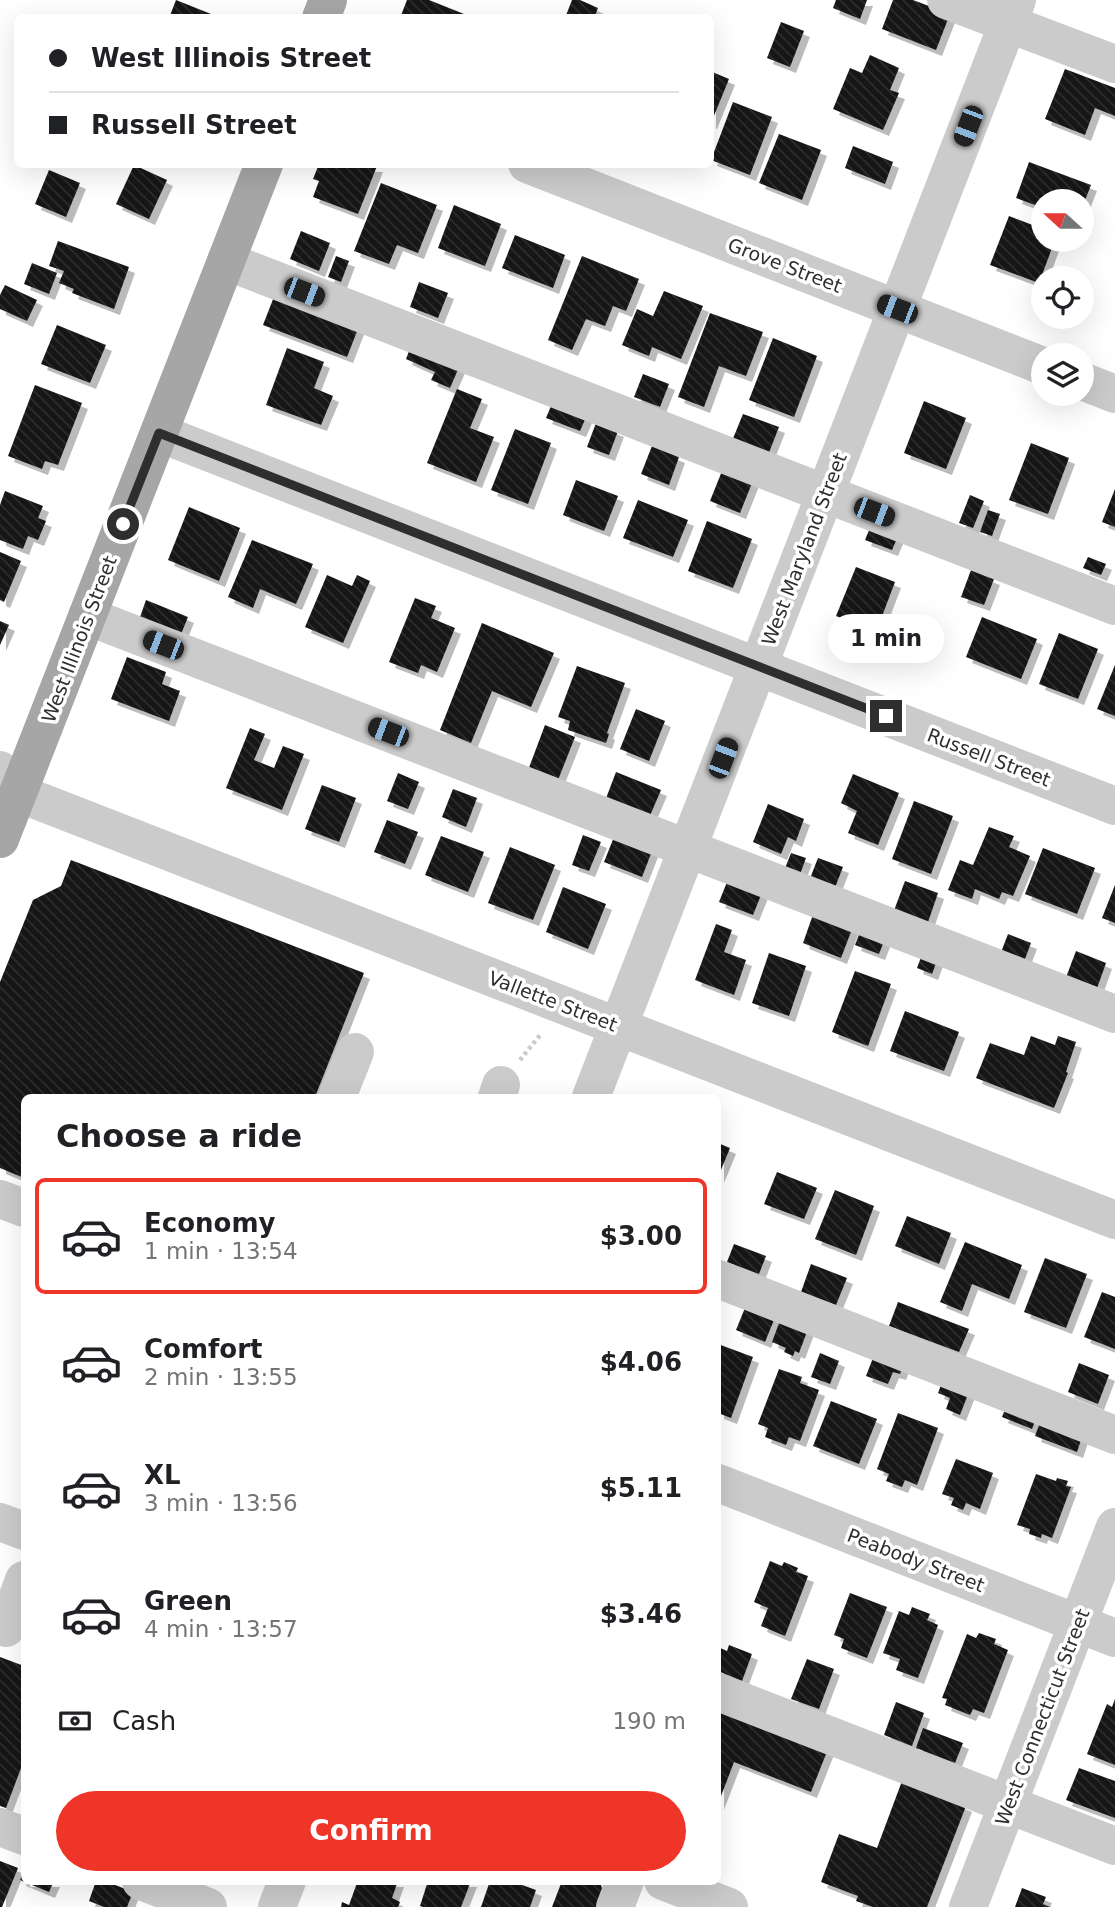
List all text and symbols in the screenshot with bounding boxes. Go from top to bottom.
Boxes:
text: West Illinois Street [91,43,371,73]
car [951,103,986,149]
text: Russell Street [91,110,297,140]
north arrow [1031,189,1094,252]
map controls [1031,189,1094,406]
street label: Grove Street [725,233,845,297]
button: locate [1031,266,1094,329]
car [281,275,328,309]
car [874,292,921,326]
button: layers [1031,343,1094,406]
street label: West Maryland Street [757,450,851,648]
car [851,495,898,529]
route start [107,508,139,540]
street label: West Illinois Street [37,553,121,725]
callout: 1 min [828,614,944,664]
text: 1 min [850,625,922,651]
car [140,628,187,662]
route end [870,700,902,732]
car [365,715,412,749]
street label: Russell Street [924,723,1054,791]
car [706,735,741,781]
street label: Vallette Street [486,966,620,1036]
text: Choose a ride [56,1117,302,1155]
icon: car [60,1205,123,1268]
text: Economy [144,1208,275,1238]
text: $3.00 [600,1221,682,1251]
text: 1 min · 13:54 [144,1238,298,1264]
icon: car [60,1331,123,1394]
text: Comfort [144,1334,262,1364]
text: $4.06 [600,1347,682,1377]
text: 2 min · 13:55 [144,1364,298,1390]
icon: car [60,1457,123,1520]
text: XL [144,1460,181,1490]
text: $5.11 [600,1473,682,1503]
text: 3 min · 13:56 [144,1490,298,1516]
street label: Peabody Street [844,1524,988,1596]
icon: car [60,1583,123,1646]
text: Green [144,1586,232,1616]
text: $3.46 [600,1599,682,1629]
street label: West Connecticut Street [990,1606,1094,1828]
text: 4 min · 13:57 [144,1616,298,1642]
icon: cash [56,1702,94,1740]
text: Cash [112,1706,176,1736]
text: 190 m [612,1708,686,1734]
button: Confirm [56,1791,686,1871]

